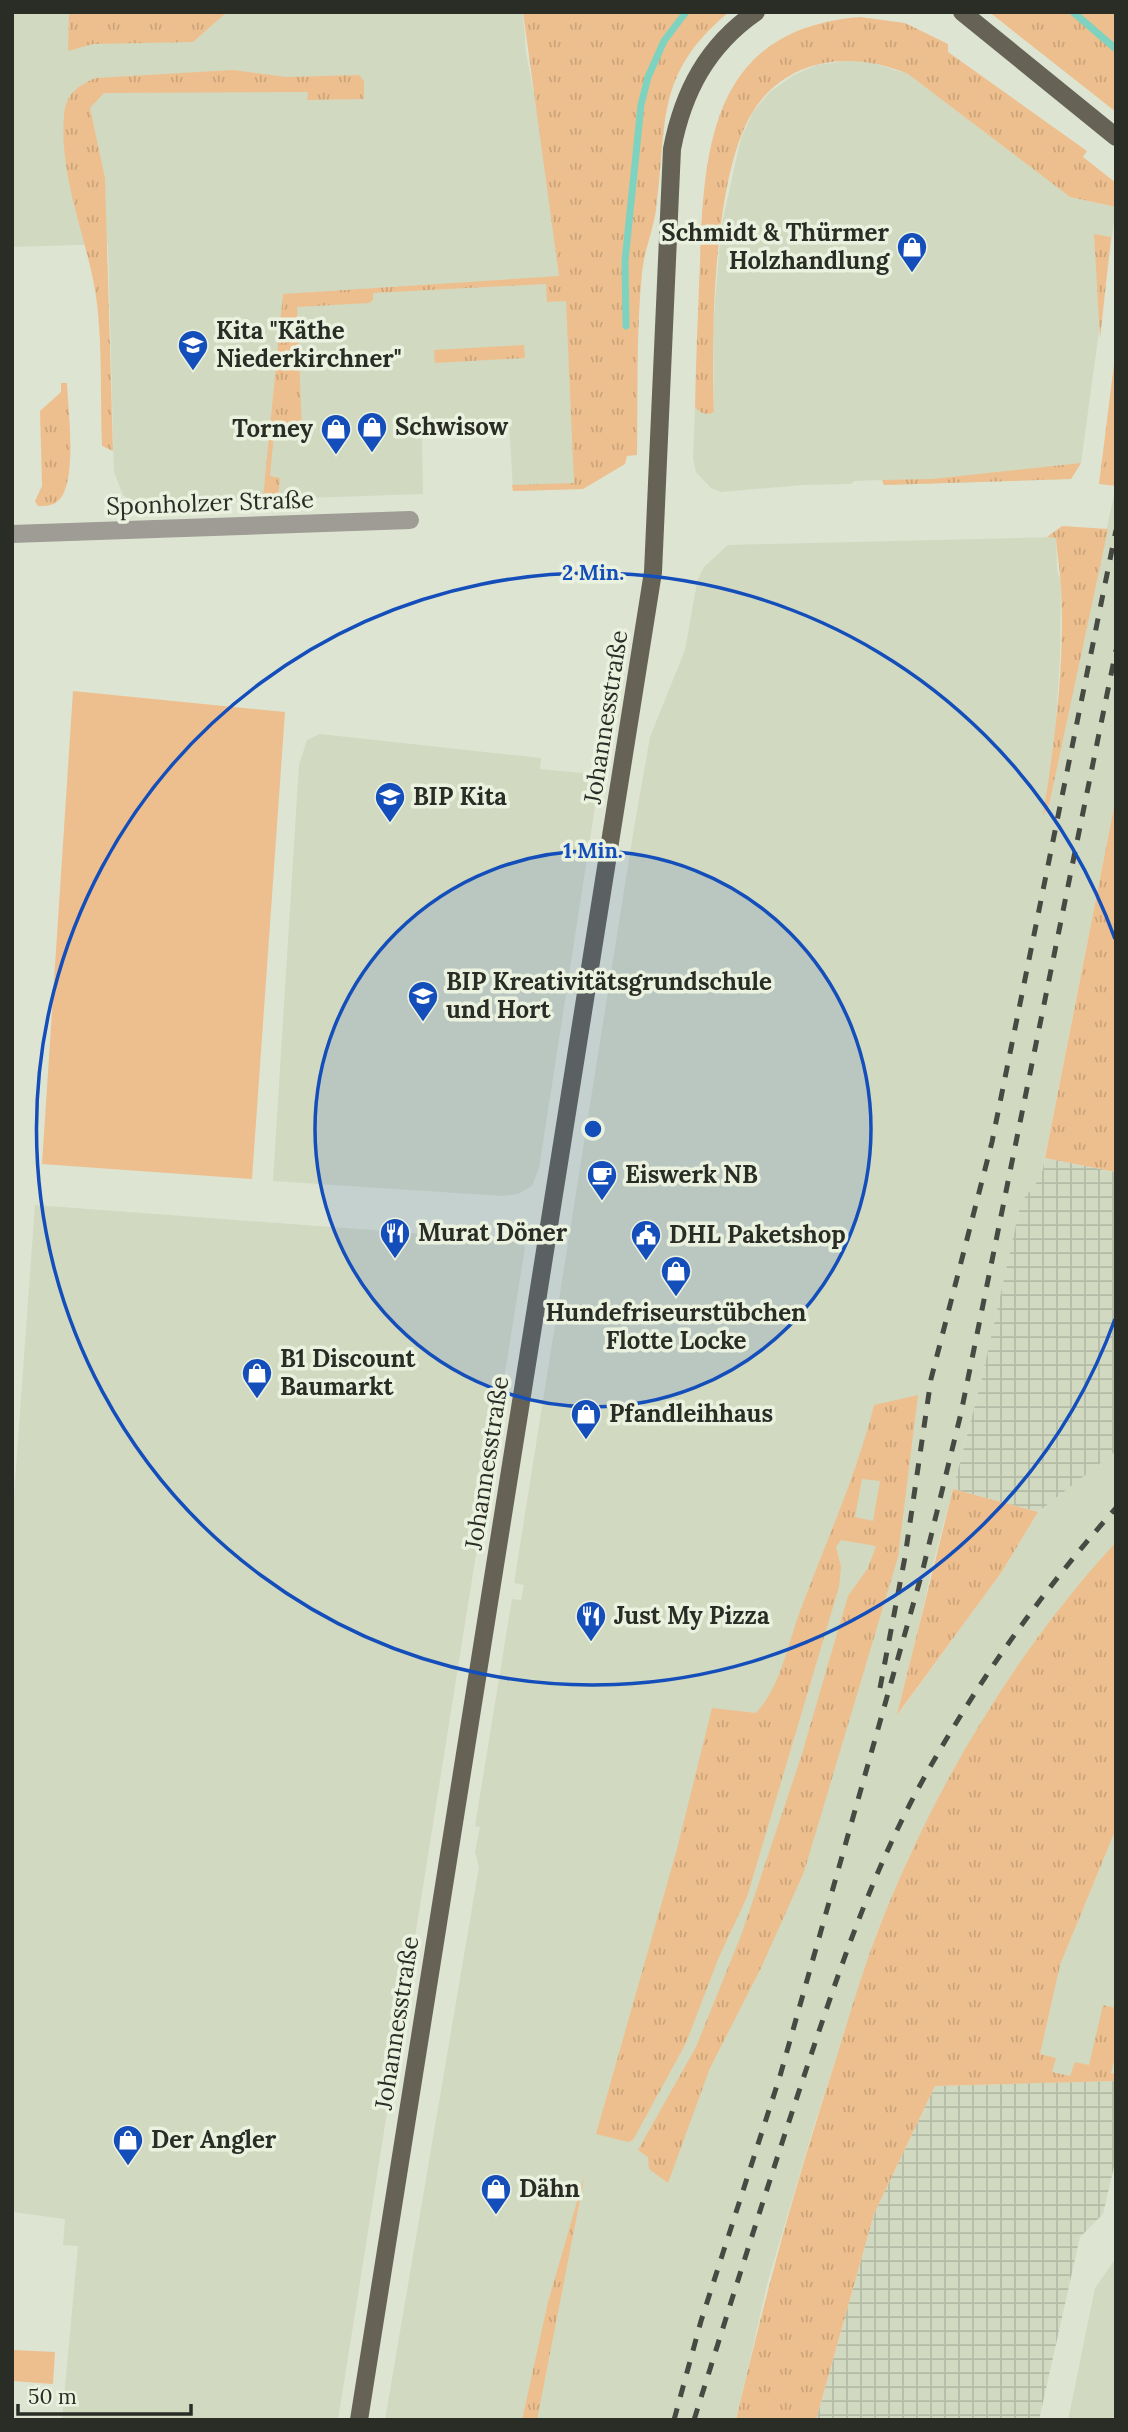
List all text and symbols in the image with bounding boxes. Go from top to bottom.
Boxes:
place label: Schmidt & Thürmer Holzhandlung [661,217,891,276]
shop icon: Schmidt & Thürmer Holzhandlung [895,230,929,274]
place label: Kita "Käthe Niederkirchner" [216,315,402,374]
school or university icon: Kita "Käthe Niederkirchner" [176,328,210,372]
shop icon: Schwisow [355,410,389,454]
place label: Schwisow [395,411,509,442]
shop icon: Torney [319,412,353,456]
place label: Torney [232,413,314,444]
street label: Sponholzer Straße [106,483,314,522]
text: 2 Min. [562,559,624,586]
street label: Johannesstraße [576,628,635,807]
school or university icon: BIP Kita [373,780,407,824]
place label: BIP Kita [413,781,507,812]
text: 1 Min. [563,837,623,864]
place label: BIP Kreativitätsgrundschule und Hort [446,966,772,1025]
school or university icon: BIP Kreativitätsgrundschule und Hort [406,979,440,1023]
centre of rings [581,1117,605,1141]
cafe icon: Eiswerk NB [585,1158,619,1202]
place label: Eiswerk NB [625,1159,758,1190]
restaurant icon: Murat Döner [378,1216,412,1260]
place label: Murat Döner [418,1217,568,1248]
public building icon: DHL Paketshop [629,1218,663,1262]
place label: DHL Paketshop [669,1219,846,1250]
shop icon: Hundefriseurstübchen Flotte Locke [659,1254,693,1298]
place label: Hundefriseurstübchen Flotte Locke [546,1297,806,1356]
place label: B1 Discount Baumarkt [280,1343,417,1402]
shop icon: B1 Discount Baumarkt [240,1356,274,1400]
street label: Johannesstraße [457,1374,516,1553]
shop icon: Pfandleihhaus [569,1397,603,1441]
place label: Pfandleihhaus [609,1398,773,1429]
restaurant icon: Just My Pizza [574,1599,608,1643]
place label: Just My Pizza [614,1600,770,1631]
street label: Johannesstraße [367,1934,426,2113]
shop icon: Der Angler [111,2123,145,2167]
place label: Der Angler [151,2124,277,2155]
shop icon: Dähn [479,2172,513,2216]
place label: Dähn [519,2173,580,2204]
scale bar [18,2372,191,2416]
text: 50 m [28,2383,77,2410]

